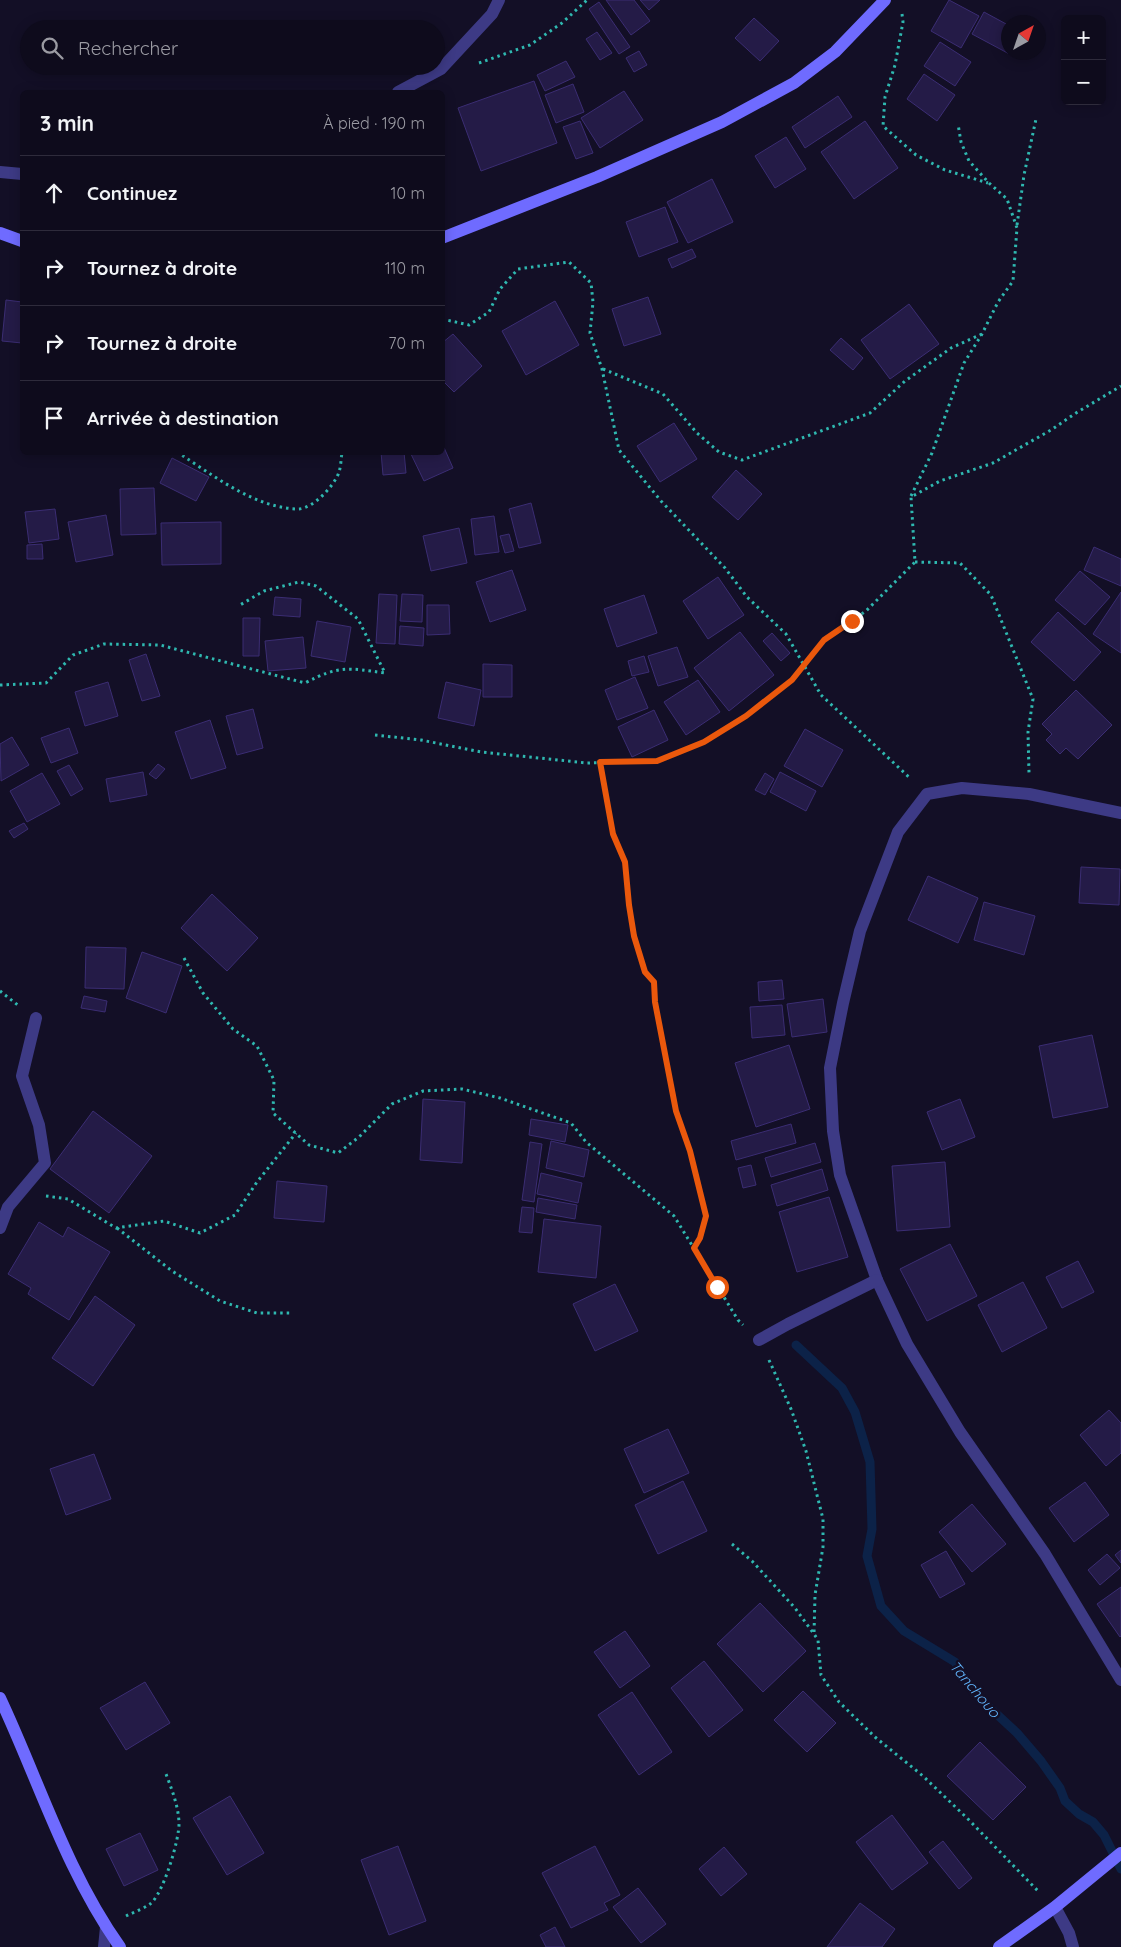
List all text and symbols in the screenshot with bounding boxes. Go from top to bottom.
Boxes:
north arrow [1001,15,1046,60]
map controls [1061,15,1106,105]
button: + [1061,15,1106,60]
search box [20,20,445,75]
icon: search [38,34,66,62]
text: Rechercher [78,36,178,60]
button: − [1061,60,1106,105]
text: 3 min [40,110,94,136]
text: À pied · 190 m [323,113,425,133]
icon: ahead [40,179,68,207]
text: Continuez [87,181,177,205]
text: 10 m [391,183,425,203]
icon: right [40,254,68,282]
text: Tournez à droite [87,256,237,280]
text: 110 m [385,258,425,278]
icon: right [40,329,68,357]
text: Tournez à droite [87,331,237,355]
text: 70 m [388,333,425,353]
icon: arrive [40,404,68,432]
text: Arrivée à destination [87,406,279,430]
route end [841,610,864,633]
route start [706,1276,729,1299]
water label: Tanchouo [946,1657,1005,1722]

